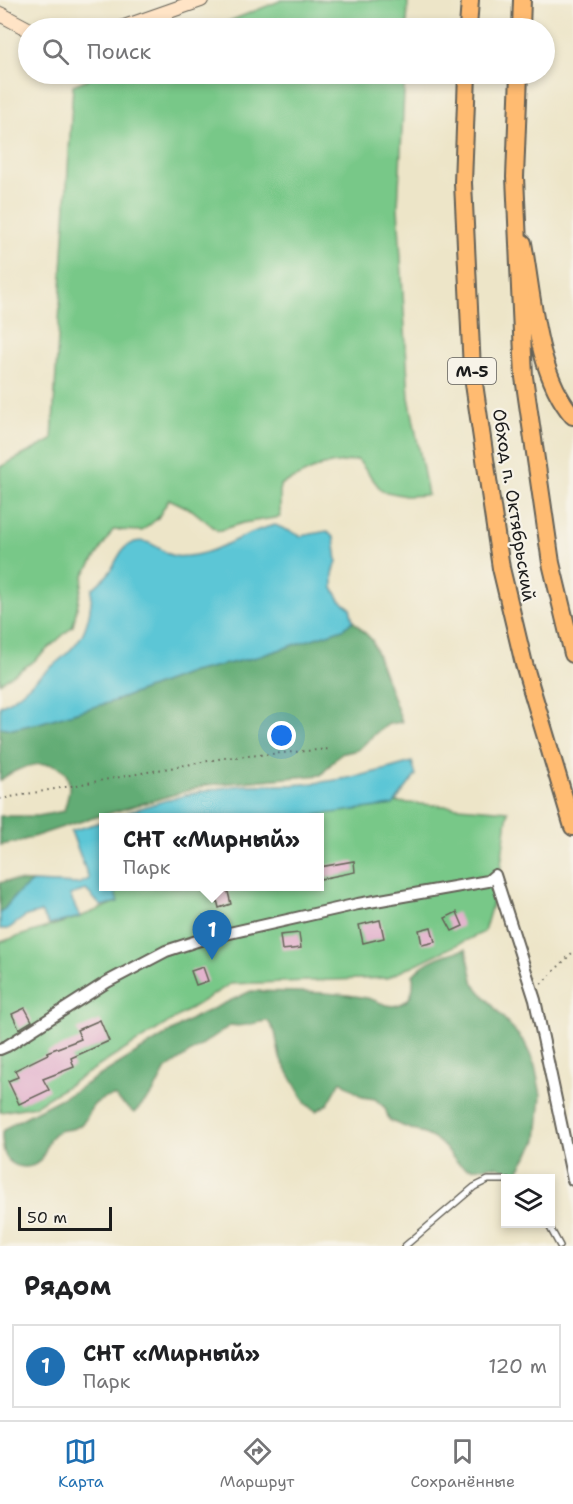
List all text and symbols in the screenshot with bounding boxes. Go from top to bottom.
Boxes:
search box [18,18,555,84]
icon: search [39,35,72,68]
text: Поиск [87,37,151,66]
road number: М-5 [448,358,496,384]
street label: Обход п. Октябрьский [487,407,541,603]
your location [267,721,296,750]
popup [99,813,324,891]
text: СНТ «Мирный» [123,825,300,854]
text: Парк [123,854,170,880]
pin: 1 [192,910,232,960]
map controls [501,1174,555,1228]
button: layers [501,1174,555,1228]
scale bar [18,1204,112,1232]
text: 50 m [27,1207,67,1228]
text: Рядом [24,1268,111,1303]
text: СНТ «Мирный» [83,1339,260,1368]
text: 1 [41,1353,50,1379]
text: 120 m [488,1353,547,1379]
text: Парк [83,1368,130,1394]
tab: Карта [58,1435,104,1492]
tab: Маршрут [220,1435,294,1492]
tab: Сохранённые [410,1435,515,1492]

